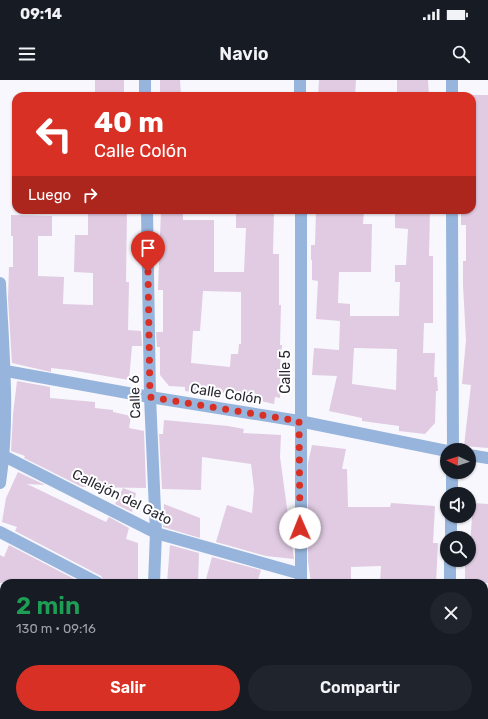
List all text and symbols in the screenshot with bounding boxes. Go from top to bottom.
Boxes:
text: 09:14 [20,5,62,23]
icon: menu [16,43,38,65]
text: Navio [219,43,269,65]
icon: search [450,43,472,65]
text: 40 m [94,106,164,139]
icon: left [28,108,80,160]
text: Calle Colón [94,140,187,162]
icon: right [79,184,101,206]
text: Luego [28,186,71,204]
pin [131,231,165,272]
icon: arrive [137,237,159,259]
street label: Calle 5 [277,350,294,394]
street label: Calle 6 [126,375,144,419]
street label: Calle Colón [189,380,263,408]
north arrow [440,443,476,479]
map controls [440,443,476,567]
street label: Callejón del Gato [69,465,175,529]
button: sound [440,487,476,523]
position arrow [279,507,321,549]
button: search [440,531,476,567]
text: 2 min [16,592,80,620]
button: close [430,592,472,634]
text: 130 m · 09:16 [16,621,96,636]
button: Salir [16,665,240,711]
button: Compartir [248,665,472,711]

